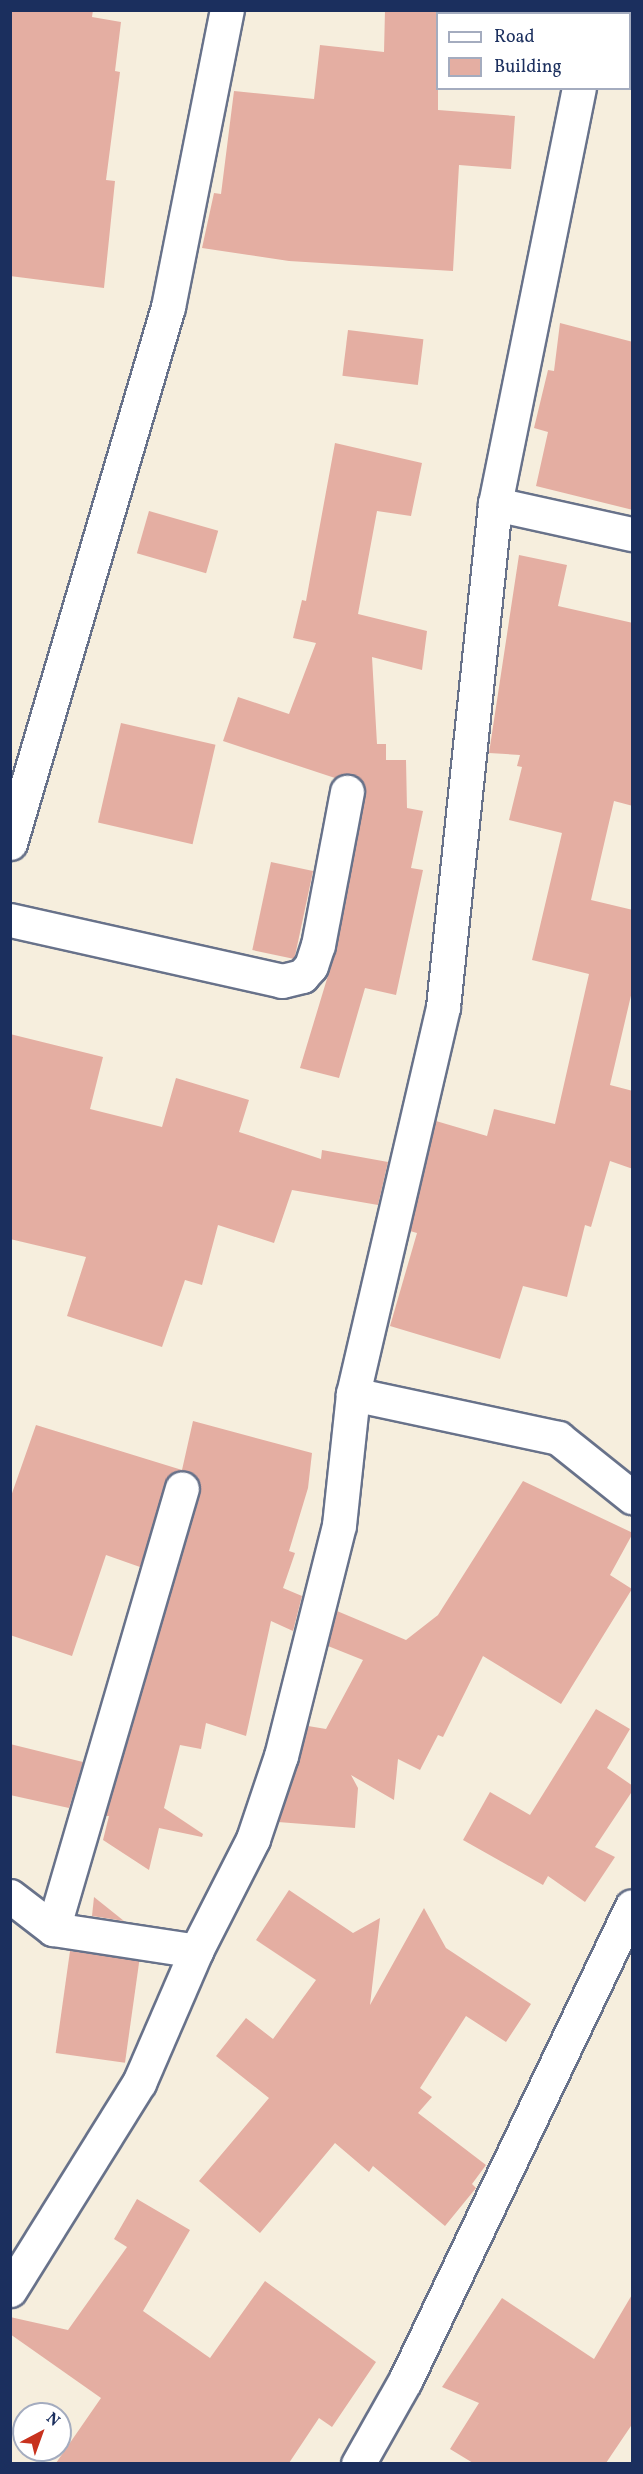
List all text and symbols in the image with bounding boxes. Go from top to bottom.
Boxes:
legend [436,12,631,90]
text: Road [494,25,535,50]
text: Building [494,55,562,80]
north arrow [12,2402,72,2462]
text: N [41,2408,64,2432]

